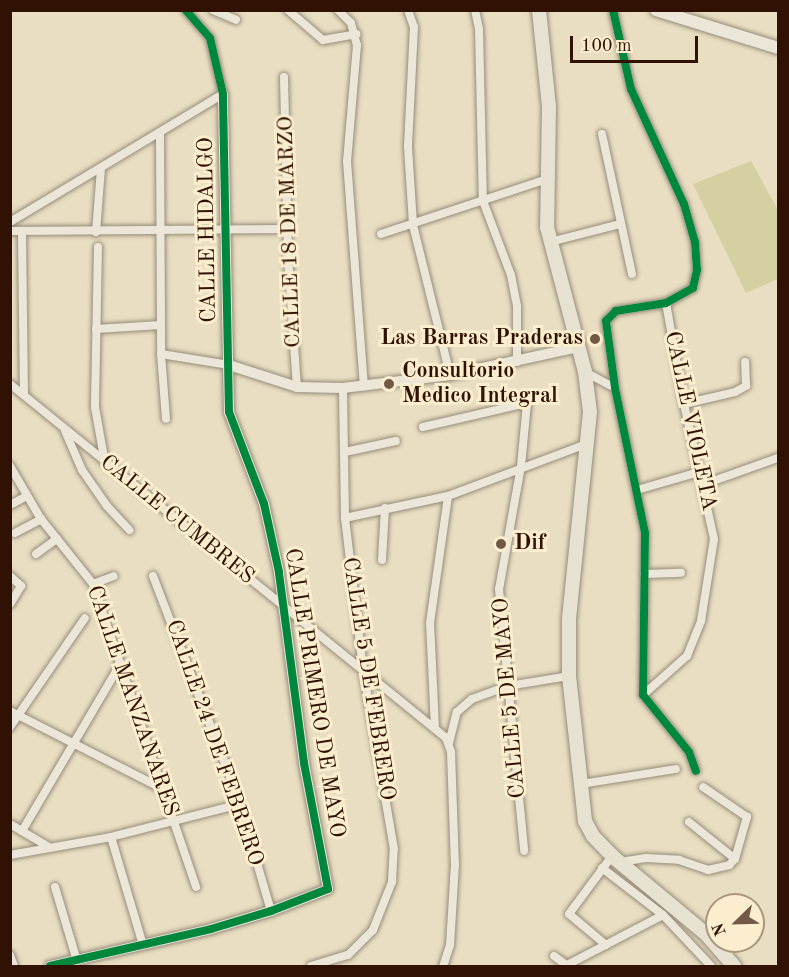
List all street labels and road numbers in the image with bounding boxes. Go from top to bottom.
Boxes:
street label: CALLE 18 DE MARZO [273,116,307,348]
street label: CALLE HIDALGO [193,137,223,323]
street label: CALLE VIOLETA [658,329,722,513]
street label: CALLE CUMBRES [94,450,260,590]
street label: CALLE PRIMERO DE MAYO [278,546,350,840]
street label: CALLE 5 DE FEBRERO [336,555,400,803]
street label: CALLE MANZANARES [80,582,184,820]
street label: CALLE 5 DE MAYO [488,596,532,800]
street label: CALLE 24 DE FEBRERO [159,616,269,870]

